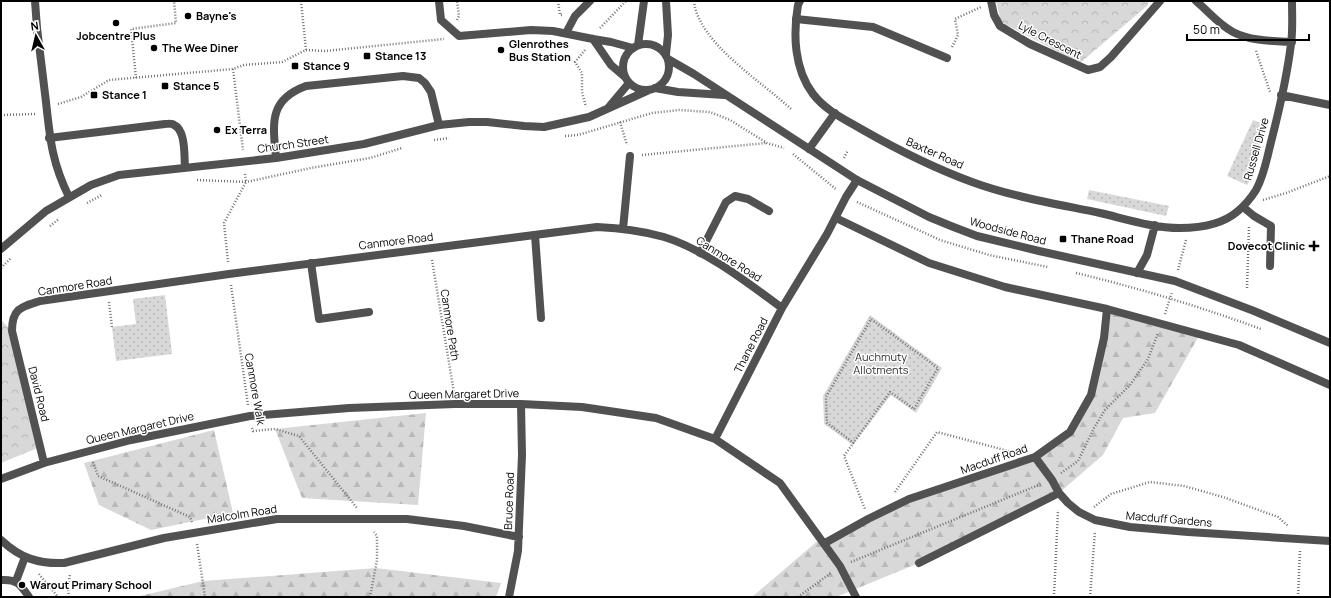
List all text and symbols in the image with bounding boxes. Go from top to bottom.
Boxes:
place label: Bayne's [196,8,236,23]
marker: Bayne's [183,11,193,21]
north arrow [16,16,56,56]
scale bar [1187,16,1309,42]
street label: Lyle Crescent [1016,17,1084,62]
text: N [30,18,40,34]
marker: Jobcentre Plus [111,18,121,28]
text: 50 m [1193,21,1220,38]
place label: Jobcentre Plus [76,28,156,43]
place label: Glenrothes Bus Station [509,36,571,64]
place label: The Wee Diner [162,40,239,55]
marker: The Wee Diner [149,43,159,53]
marker: Glenrothes Bus Station [496,45,506,55]
place label: Stance 13 [375,48,426,63]
marker: Stance 13 [362,51,372,61]
place label: Stance 9 [303,58,350,73]
marker: Stance 9 [290,61,300,71]
place label: Stance 5 [173,78,220,93]
marker: Stance 5 [160,81,170,91]
place label: Stance 1 [102,87,147,102]
marker: Stance 1 [89,90,99,100]
street label: Russell Drive [1239,115,1272,182]
place label: Ex Terra [225,122,267,137]
marker: Ex Terra [212,125,222,135]
street label: Church Street [256,131,330,156]
street label: Baxter Road [904,133,966,172]
street label: Woodside Road [968,213,1048,248]
street label: Canmore Road [358,228,434,253]
place label: Thane Road [1071,231,1134,246]
street label: Canmore Road [694,232,765,285]
marker: Thane Road [1058,234,1068,244]
place label: Dovecot Clinic [1228,238,1305,253]
marker: Dovecot Clinic [1308,240,1320,252]
street label: Canmore Road [37,272,113,299]
street label: Canmore Path [437,288,464,362]
street label: Thane Road [730,314,771,375]
park label: Auchmuty Allotments [853,349,909,377]
street label: Canmore Walk [242,352,269,427]
street label: David Road [25,365,54,423]
street label: Queen Margaret Drive [409,385,520,402]
street label: Queen Margaret Drive [84,408,196,447]
street label: Macduff Road [958,440,1029,477]
street label: Bruce Road [500,472,517,530]
street label: Malcolm Road [206,501,278,526]
street label: Macduff Gardens [1125,507,1213,530]
place label: Warout Primary School [30,577,152,592]
marker: Warout Primary School [17,580,27,590]

